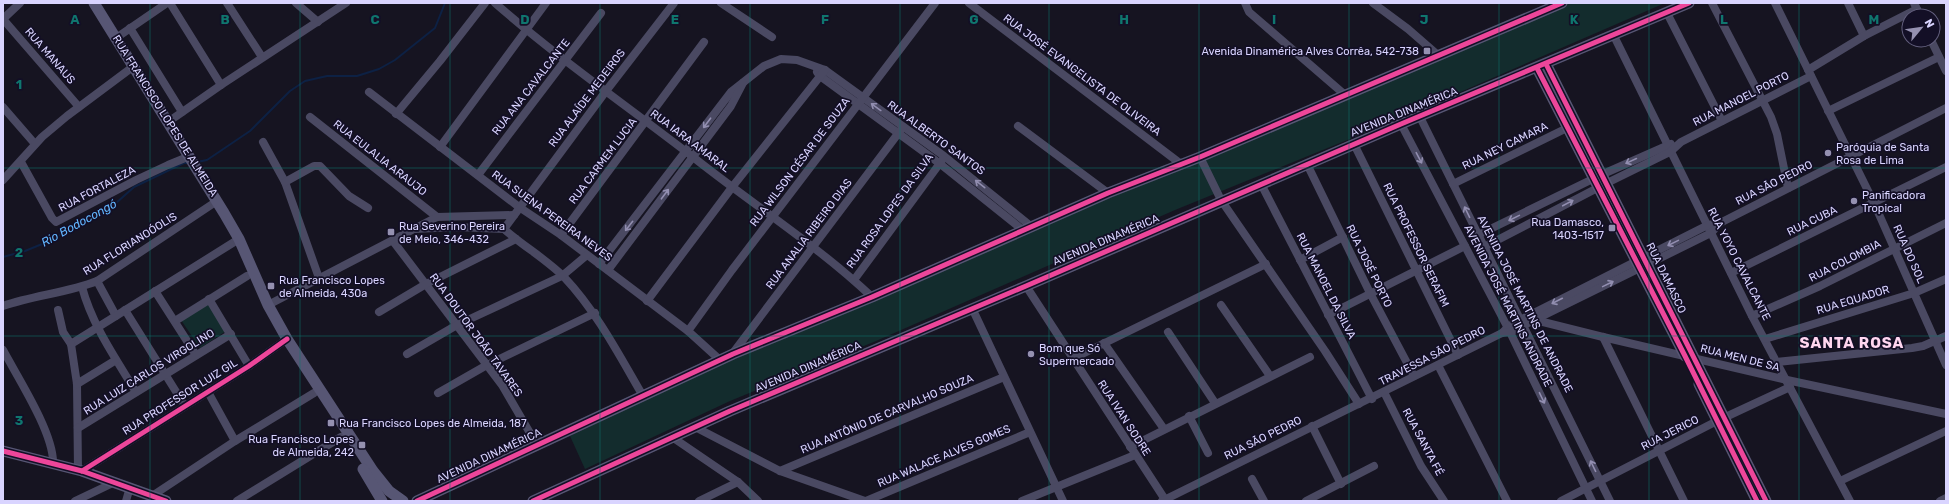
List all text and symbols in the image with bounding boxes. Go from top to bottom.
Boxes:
north arrow [1901,8,1941,48]
street label: RUA JOSÉ EVANGELISTA DE OLIVEIRA [1001,11,1164,139]
text: A [70,12,80,27]
text: B [220,12,230,27]
text: C [370,12,380,27]
text: D [520,12,530,27]
text: E [671,12,679,27]
text: F [821,12,829,27]
text: G [969,12,979,27]
text: H [1119,12,1129,27]
text: I [1272,12,1276,27]
text: J [1420,12,1428,27]
text: K [1570,12,1579,27]
text: L [1720,12,1728,27]
text: M [1869,12,1879,27]
text: N [1922,17,1937,30]
street label: RUA MANAUS [22,25,78,87]
street label: RUA FRANCISCO LOPES DE ALMEIDA [110,33,221,200]
street label: RUA ANA CAVALCANTE [489,36,573,138]
place label: Avenida Dinamérica Alves Corrêa, 542-738 [1202,45,1419,58]
street label: RUA ALAÍDE MEDEIROS [546,46,628,150]
marker: Avenida Dinamérica Alves Corrêa, 542-738 [1422,46,1432,56]
street label: RUA MANOEL PORTO [1691,69,1791,129]
text: 1 [16,77,22,92]
street label: AVENIDA DINAMÉRICA [1349,84,1460,139]
street label: RUA WILSON CÉSAR DE SOUZA [747,95,853,229]
street label: RUA ALBERTO SANTOS [885,98,987,178]
one-way arrow [870,103,881,111]
street label: RUA IARA AMARAL [648,107,732,175]
street label: RUA CARMEM LUCIA [566,115,640,207]
street label: RUA EULALIA ARAUJO [331,117,429,199]
one-way arrow [703,118,712,129]
street label: RUA NEY CAMARA [1460,119,1550,172]
place label: Paróquia de Santa Rosa de Lima [1836,141,1929,167]
marker: Paróquia de Santa Rosa de Lima [1823,148,1833,158]
street label: RUA ROSA LOPES DA SILVA [844,151,936,271]
one-way arrow [1416,152,1423,164]
one-way arrow [1626,158,1638,165]
street label: RUA SÃO PEDRO [1733,158,1815,208]
street label: RUA FORTALEZA [56,163,138,215]
street label: RUA SUENA PEREIRA NEVES [489,168,615,264]
street label: RUA ANALIA RIBEIRO DIAS [763,176,855,292]
one-way arrow [975,180,986,189]
street label: RUA PROFESSOR SERAFIM [1380,181,1452,309]
one-way arrow [661,189,669,200]
place label: Panificadora Tropical [1862,189,1926,215]
water label: Rio Bodocongó [39,196,119,250]
marker: Panificadora Tropical [1849,196,1859,206]
one-way arrow [1562,199,1574,206]
street label: RUA CUBA [1785,203,1840,239]
one-way arrow [1462,206,1470,218]
street label: RUA YOYO CAVALCANTE [1705,206,1773,323]
street label: RUA FLORIANOÓOLIS [81,210,179,278]
street label: AVENIDA DINAMÉRICA [1051,211,1162,268]
street label: AVENIDA JOSÉ MARTINS DE ANDRADE [1474,213,1576,395]
one-way arrow [1509,215,1521,222]
place label: Rua Damasco, 1403-1517 [1531,216,1604,242]
place label: Rua Severino Pereira de Melo, 346-432 [399,220,505,246]
one-way arrow [624,221,633,232]
street label: RUA JOSÉ PORTO [1343,223,1395,309]
street label: AVENIDA JOSÉ MARTINS ANDRADE [1461,223,1555,389]
marker: Rua Damasco, 1403-1517 [1607,223,1617,233]
street label: RUA DO SOL [1890,223,1928,285]
marker: Rua Severino Pereira de Melo, 346-432 [386,227,396,237]
street label: RUA MANOEL DA SILVA [1294,231,1359,342]
street label: RUA COLOMBIA [1807,237,1884,285]
one-way arrow [1667,240,1679,247]
street label: RUA DAMASCO [1643,241,1689,315]
text: 2 [15,245,23,260]
street label: RUA DOUTOR JOÃO TAVARES [427,271,525,399]
place label: Rua Francisco Lopes de Almeida, 430a [279,274,385,300]
one-way arrow [1602,280,1614,287]
marker: Rua Francisco Lopes de Almeida, 430a [266,281,276,291]
street label: RUA EQUADOR [1815,283,1891,317]
one-way arrow [1551,298,1563,305]
street label: TRAVESSA SÃO PEDRO [1377,323,1487,389]
street label: RUA LUIZ CARLOS VIRGOLINO [81,326,217,418]
district label: SANTA ROSA [1800,334,1904,352]
street label: AVENIDA DINAMÉRICA [753,338,864,395]
place label: Bom que Só Supermercado [1039,342,1114,368]
street label: RUA MEN DE SA [1699,342,1782,374]
marker: Bom que Só Supermercado [1026,349,1036,359]
street label: RUA PROFESSOR LUIZ GIL [120,356,240,438]
street label: RUA ANTÔNIO DE CARVALHO SOUZA [799,371,976,456]
street label: RUA IVAN SODRE [1095,378,1154,459]
one-way arrow [1539,392,1546,404]
street label: RUA SANTA FÉ [1400,406,1446,478]
text: 3 [15,413,24,428]
street label: RUA JERICO [1639,413,1701,453]
street label: RUA SÃO PEDRO [1222,414,1304,462]
place label: Rua Francisco Lopes de Almeida, 187 [339,417,527,430]
marker: Rua Francisco Lopes de Almeida, 187 [326,418,336,428]
street label: RUA WALACE ALVES GOMES [876,422,1013,490]
street label: AVENIDA DINAMÉRICA [434,426,544,486]
place label: Rua Francisco Lopes de Almeida, 242 [248,433,354,459]
marker: Rua Francisco Lopes de Almeida, 242 [357,440,367,450]
one-way arrow [1589,460,1596,472]

